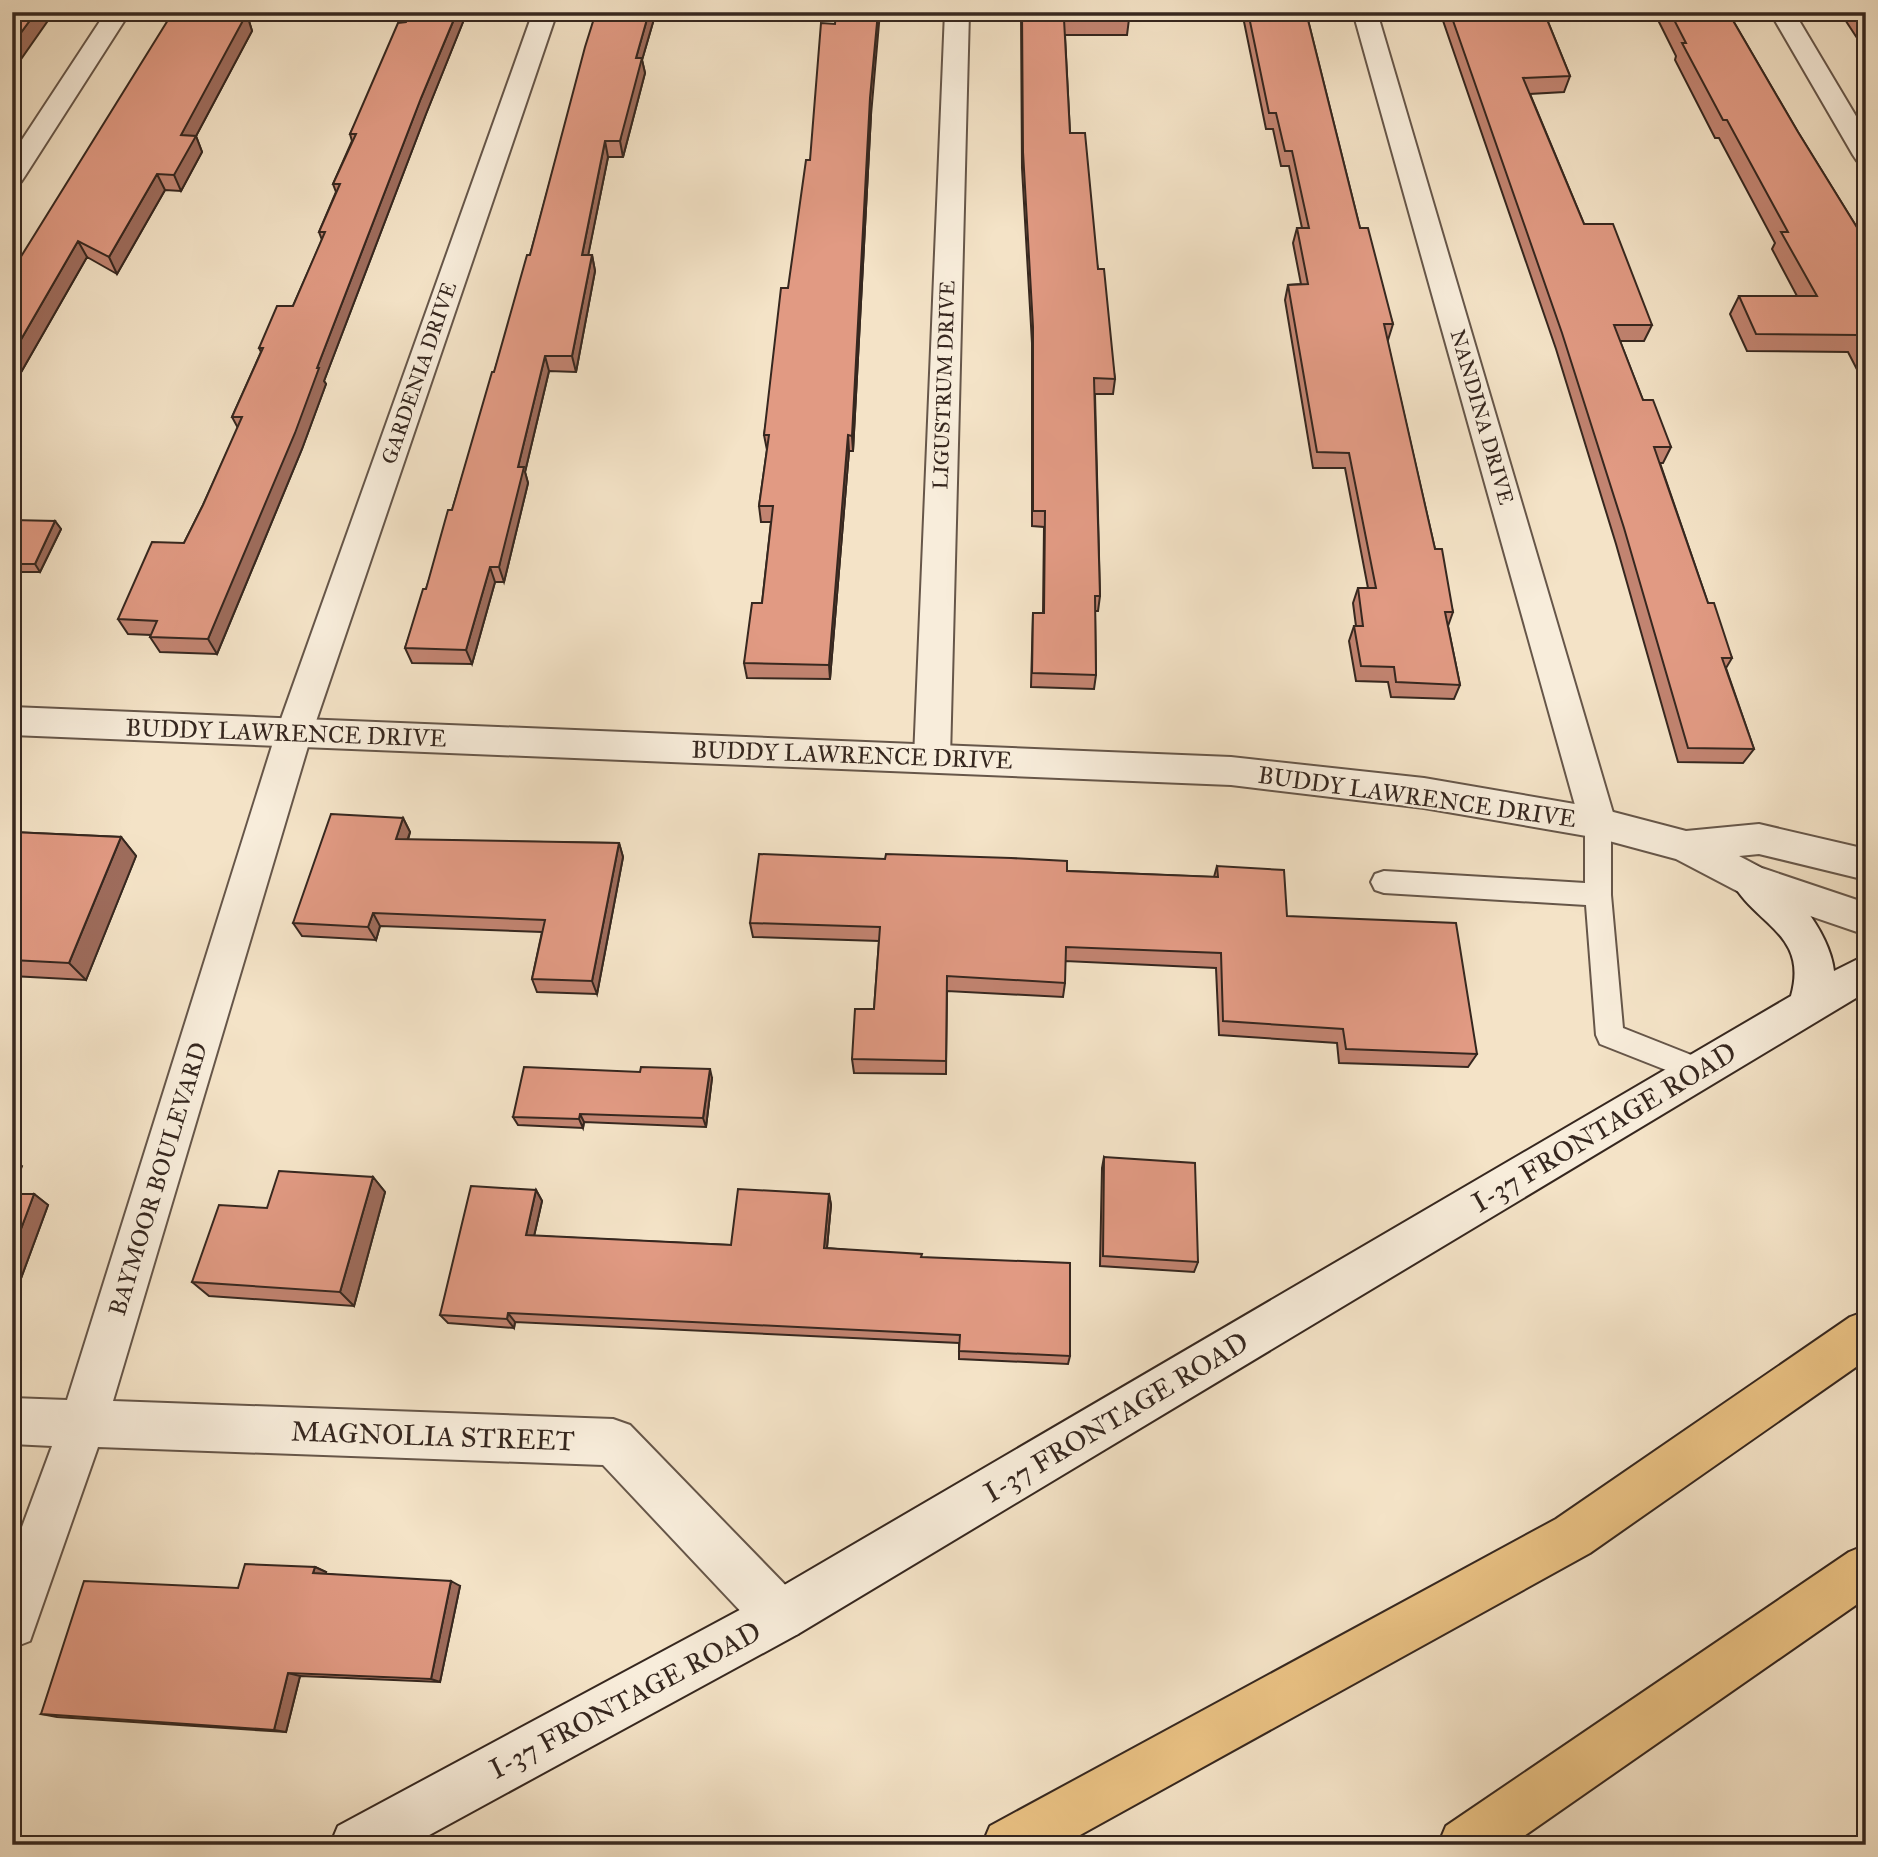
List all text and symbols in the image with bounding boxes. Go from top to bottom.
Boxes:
street label: GARDENIA DRIVE [376,279,462,467]
street label: LIGUSTRUM DRIVE [927,280,961,490]
street label: NANDINA DRIVE [1445,326,1519,508]
street label: BUDDY LAWRENCE DRIVE [125,712,447,754]
street label: BUDDY LAWRENCE DRIVE [691,734,1013,776]
street label: BUDDY LAWRENCE DRIVE [1256,760,1578,834]
street label: I-37 FRONTAGE ROAD [1465,1034,1743,1220]
street label: BAYMOOR BOULEVARD [102,1039,214,1319]
street label: I-37 FRONTAGE ROAD [977,1324,1255,1510]
street label: MAGNOLIA STREET [291,1414,575,1458]
street label: I-37 FRONTAGE ROAD [483,1614,767,1786]

